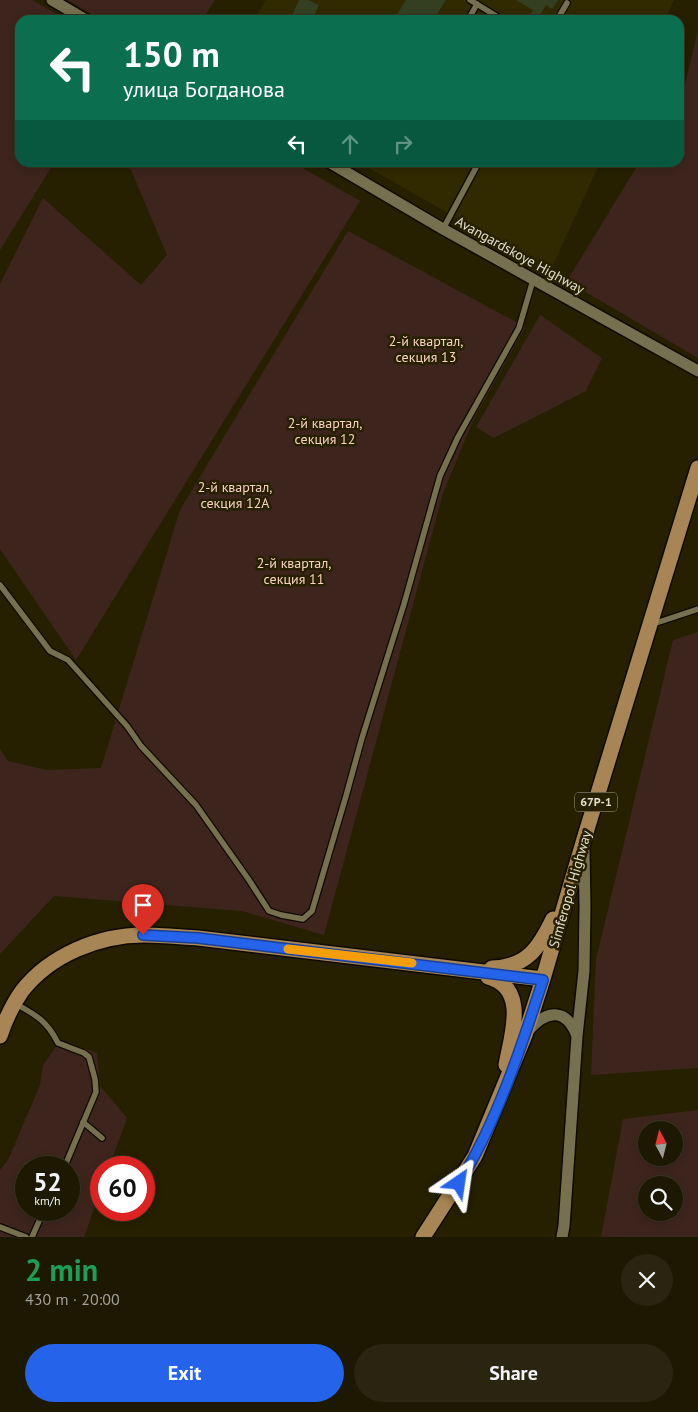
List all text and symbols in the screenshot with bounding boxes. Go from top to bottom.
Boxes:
text: 150 m [123,31,220,77]
icon: left [40,35,105,100]
text: улица Богданова [123,75,285,103]
icon: left [283,130,311,158]
icon: ahead [336,130,364,158]
icon: right [389,130,417,158]
street label: Avangardskoye Highway [452,212,588,298]
park label: 2-й квартал, секция 13 [389,332,463,366]
park label: 2-й квартал, секция 12 [288,414,362,448]
park label: 2-й квартал, секция 12А [198,478,272,512]
park label: 2-й квартал, секция 11 [257,554,331,588]
road number: 67Р-1 [575,792,617,812]
street label: Simferopol Highway [545,828,595,950]
pin [122,884,164,935]
icon: arrive [129,891,157,919]
north arrow [638,1121,682,1166]
map controls [638,1121,683,1221]
speed limit sign: 60 [90,1156,155,1221]
position arrow [432,1156,484,1208]
text: 52 [33,1166,62,1198]
button: search [638,1176,683,1221]
text: km/h [34,1193,61,1208]
text: 2 min [25,1250,98,1289]
button: close [621,1254,673,1306]
text: 430 m · 20:00 [25,1289,120,1309]
button: Exit [25,1344,344,1402]
button: Share [354,1344,673,1402]

